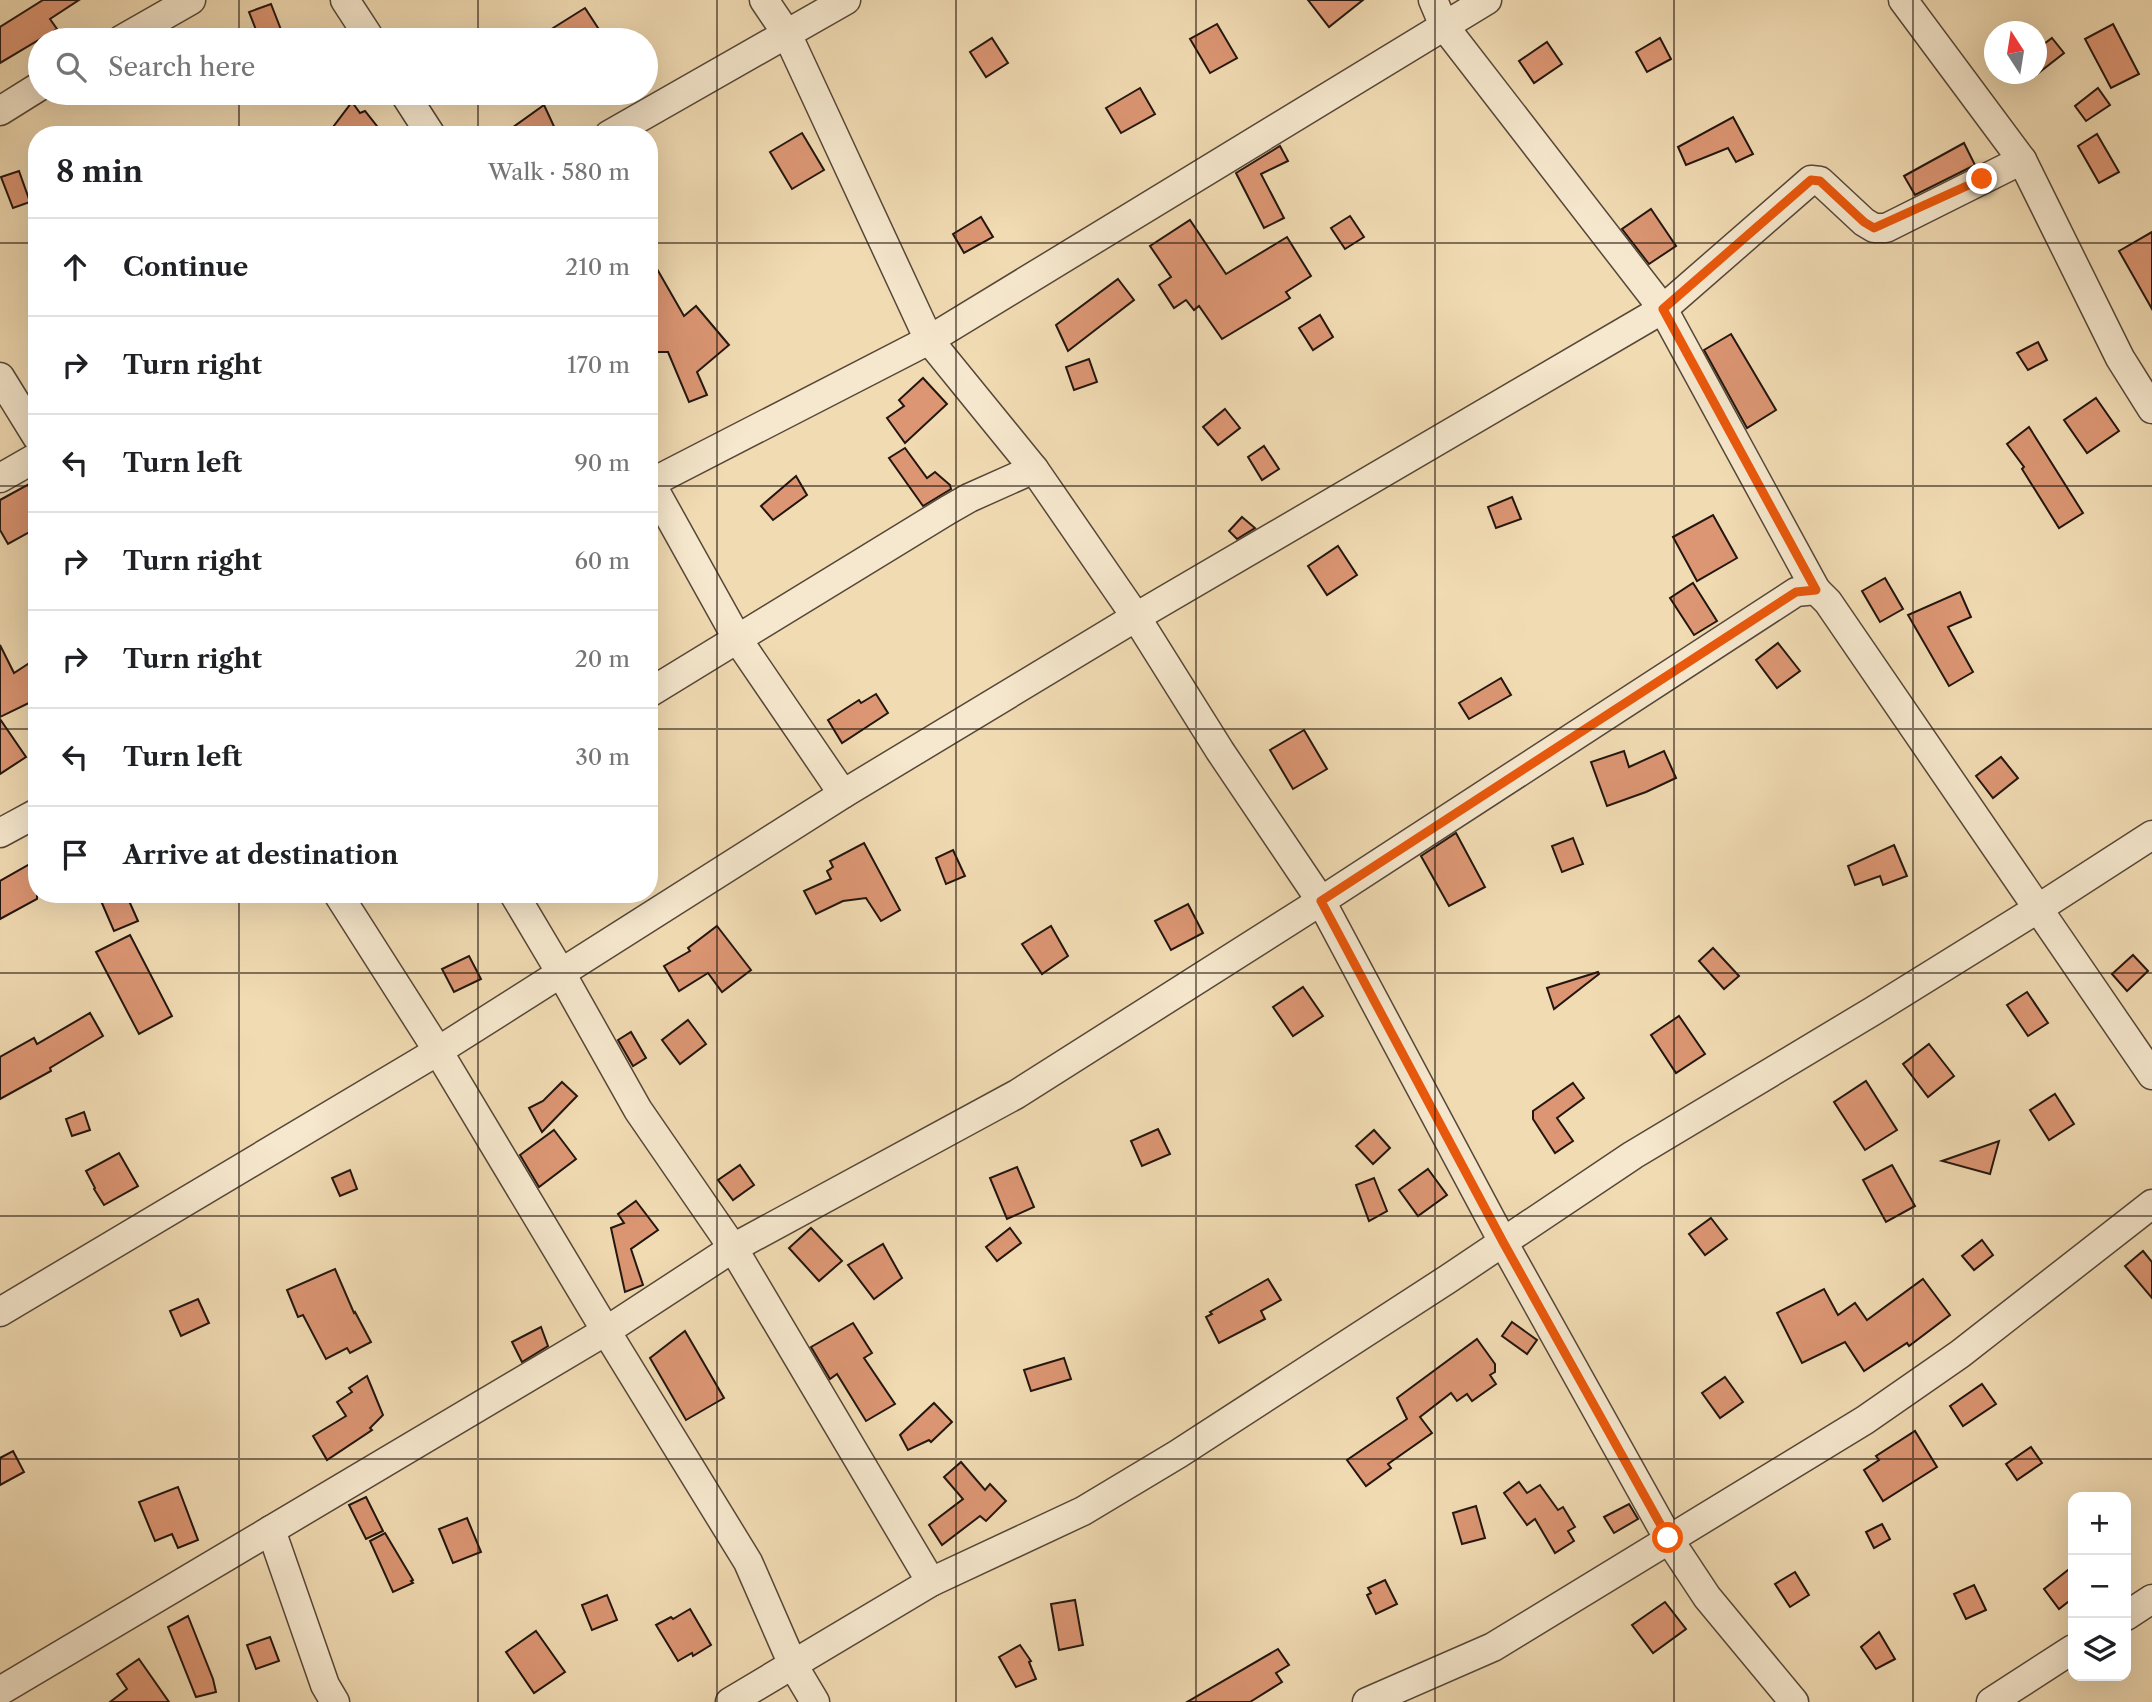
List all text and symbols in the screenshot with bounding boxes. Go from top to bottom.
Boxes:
north arrow [1984,21,2047,84]
search box [28,28,658,105]
icon: search [52,48,90,86]
text: Search here [108,51,255,83]
text: 8 min [56,153,143,190]
text: Walk · 580 m [488,158,630,186]
route end [1966,163,1997,194]
icon: ahead [56,248,94,286]
text: Continue [123,251,248,283]
text: 210 m [565,253,630,281]
icon: right [56,346,94,384]
text: Turn right [123,349,262,381]
text: 170 m [567,351,630,379]
icon: left [56,444,94,482]
text: Turn left [123,447,242,479]
text: 90 m [574,449,630,477]
icon: right [56,542,94,580]
text: Turn right [123,545,262,577]
text: 60 m [574,547,630,575]
icon: right [56,640,94,678]
text: Turn right [123,643,262,675]
text: 20 m [575,645,630,673]
icon: left [56,738,94,776]
text: Turn left [123,741,242,773]
text: 30 m [575,743,630,771]
icon: arrive [56,836,94,874]
text: Arrive at destination [123,839,398,871]
map controls [2068,1492,2131,1681]
button: + [2068,1492,2131,1555]
route start [1652,1522,1683,1553]
button: − [2068,1555,2131,1618]
button: layers [2068,1618,2131,1681]

